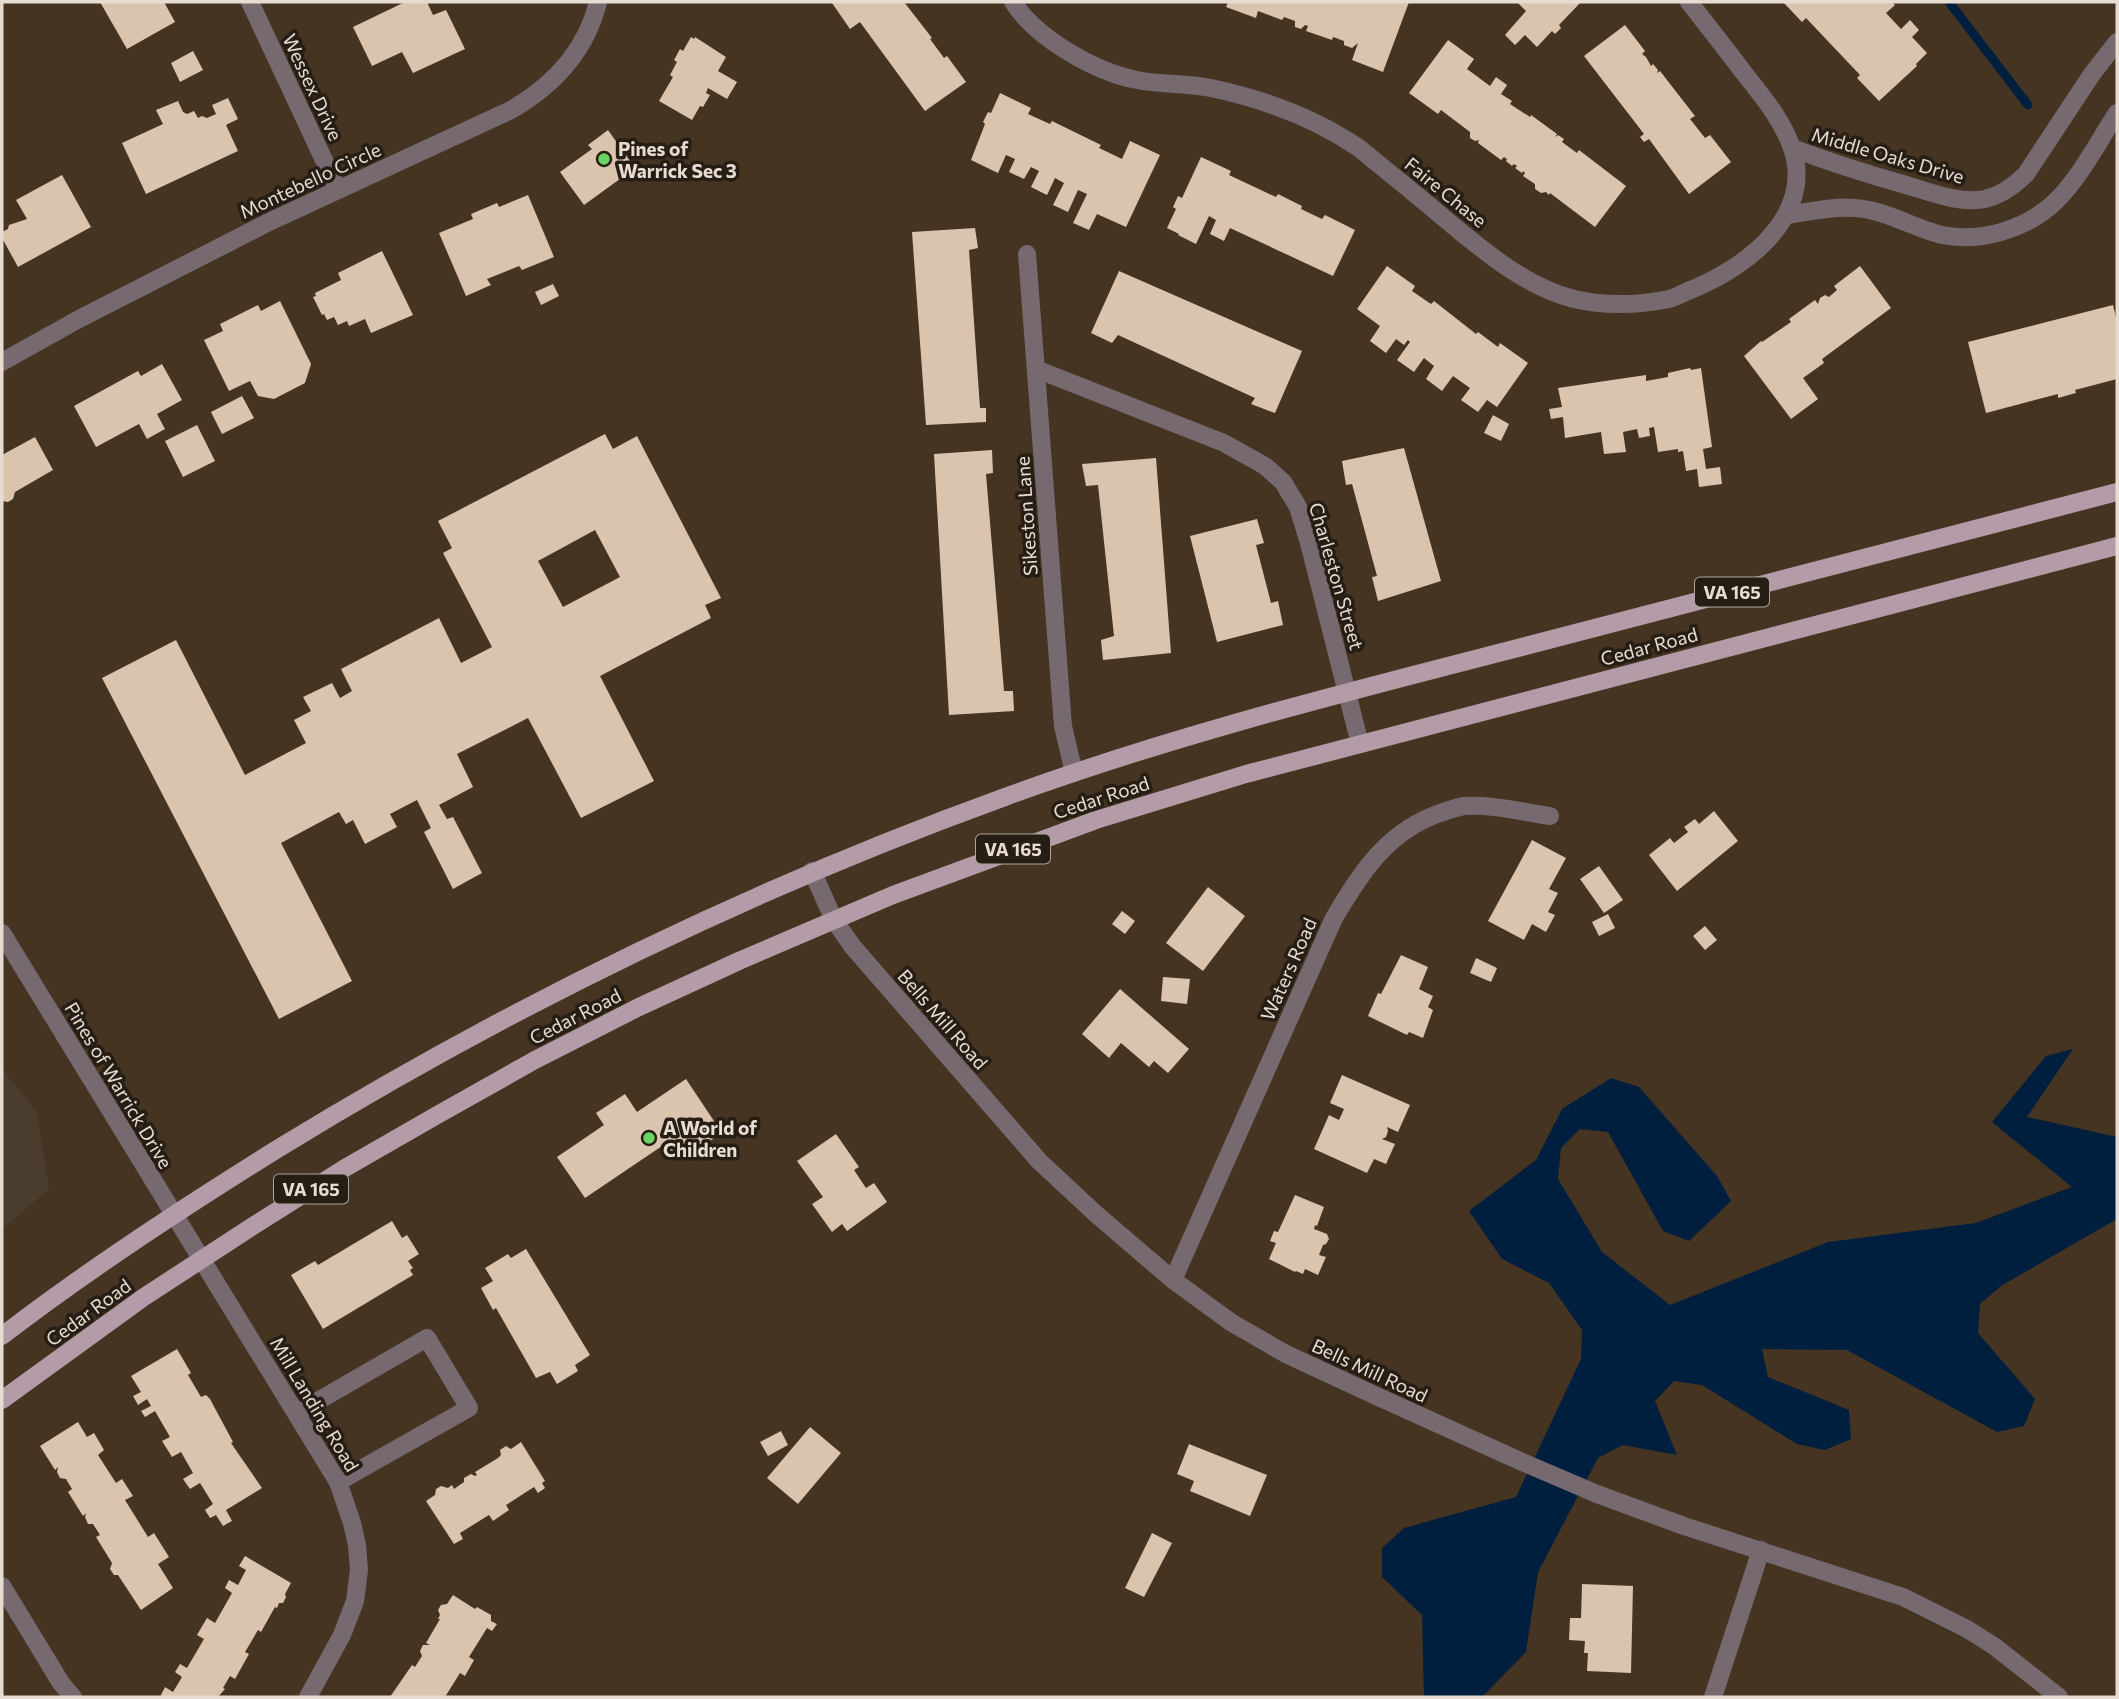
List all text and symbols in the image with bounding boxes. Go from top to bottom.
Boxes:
street label: Wessex Drive [278,30,348,144]
street label: Middle Oaks Drive [1809,122,1967,188]
street label: Montebello Circle [236,137,384,223]
place label: Pines of Warrick Sec 3 [618,137,737,182]
marker: Pines of Warrick Sec 3 [596,151,612,167]
street label: Faire Chase [1400,152,1492,232]
street label: Sikeston Lane [1010,455,1042,577]
street label: Charleston Street [1305,500,1369,652]
road number: VA 165 [1695,578,1769,606]
street label: Cedar Road [1598,622,1700,670]
street label: Cedar Road [1050,771,1152,823]
road number: VA 165 [976,834,1050,864]
street label: Waters Road [1255,914,1321,1024]
street label: Bells Mill Road [893,964,993,1074]
street label: Cedar Road [525,983,625,1049]
street label: Pines of Warrick Drive [60,998,178,1172]
place label: A World of Children [663,1116,757,1161]
marker: A World of Children [641,1130,657,1146]
road number: VA 165 [274,1174,348,1204]
street label: Cedar Road [41,1273,135,1351]
street label: Mill Landing Road [266,1332,364,1476]
street label: Bells Mill Road [1309,1333,1431,1407]

